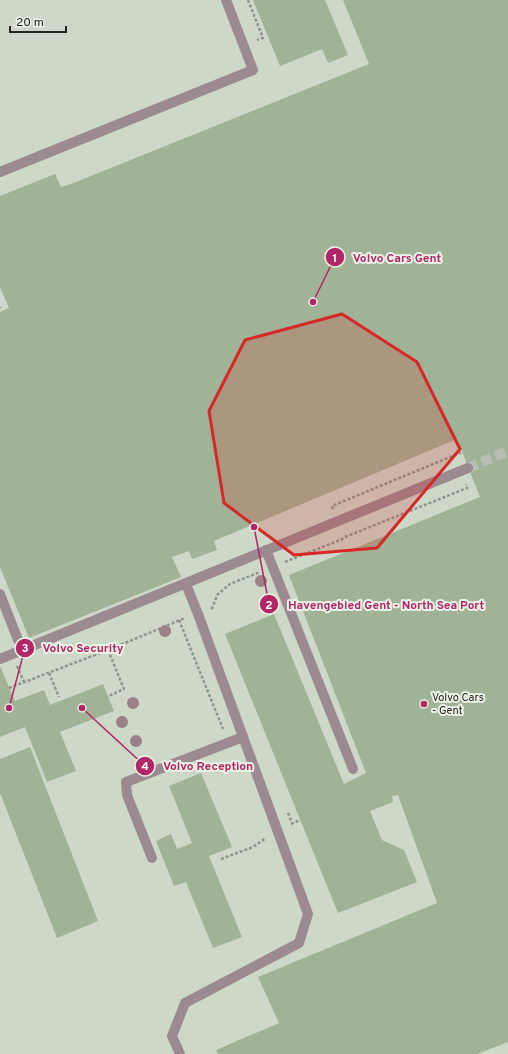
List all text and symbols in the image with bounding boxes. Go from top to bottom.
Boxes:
scale bar [10,8,66,34]
text: 20 m [16,15,44,31]
callout: Volvo Cars Gent [325,245,449,269]
text: 1 [333,251,337,267]
text: Volvo Cars Gent [353,251,442,267]
callout: Havengebied Gent - North Sea Port [259,592,492,616]
text: 2 [265,598,273,614]
text: Havengebied Gent - North Sea Port [288,598,484,614]
callout: Volvo Security [15,636,132,660]
text: 3 [21,641,29,657]
text: Volvo Security [43,641,124,657]
place label: Volvo Cars - Gent [432,691,484,718]
marker: Volvo Cars - Gent [419,699,429,709]
callout: Volvo Reception [135,754,261,778]
text: 4 [141,759,149,775]
text: Volvo Reception [163,759,253,775]

